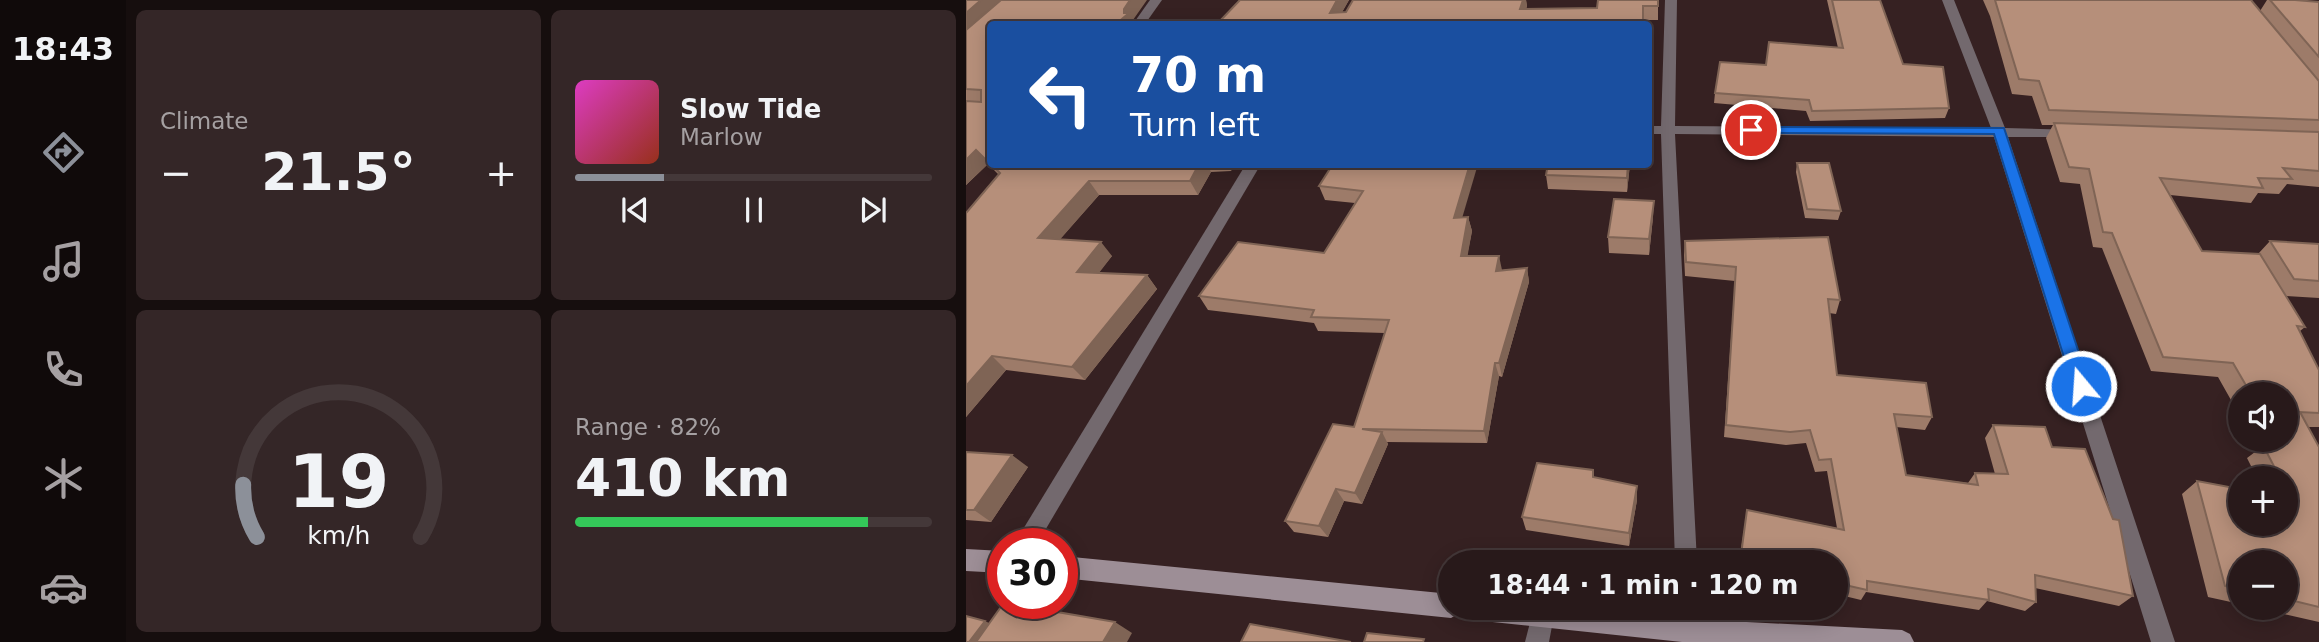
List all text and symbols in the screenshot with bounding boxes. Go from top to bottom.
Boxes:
text: 18:43 [12,30,114,68]
text: 70 m [1130,47,1266,104]
icon: left [1015,49,1106,140]
text: Slow Tide [680,94,821,124]
pin [1721,100,1781,160]
text: Turn left [1130,106,1260,144]
text: Climate [160,108,249,134]
icon: arrive [1732,111,1770,149]
text: Marlow [680,124,763,150]
icon: directions [39,128,88,177]
text: 21.5° [261,142,416,202]
text: − [160,151,192,195]
text: + [485,151,517,195]
icon: previous [616,191,654,229]
icon: pause [735,191,773,229]
icon: next [854,191,892,229]
icon: music [39,237,88,286]
icon: phone [39,345,88,394]
position arrow [2044,349,2118,423]
map controls [2228,382,2298,620]
button: sound [2228,382,2298,452]
text: Range · 82% [575,414,721,440]
text: 19 [288,439,389,524]
text: 410 km [575,448,790,508]
icon: climate [39,454,88,503]
button: + [2228,466,2298,536]
text: km/h [307,521,370,550]
speed limit sign: 30 [987,528,1078,619]
button: − [2228,550,2298,620]
icon: car [39,563,88,612]
text: 18:44 · 1 min · 120 m [1488,570,1798,600]

